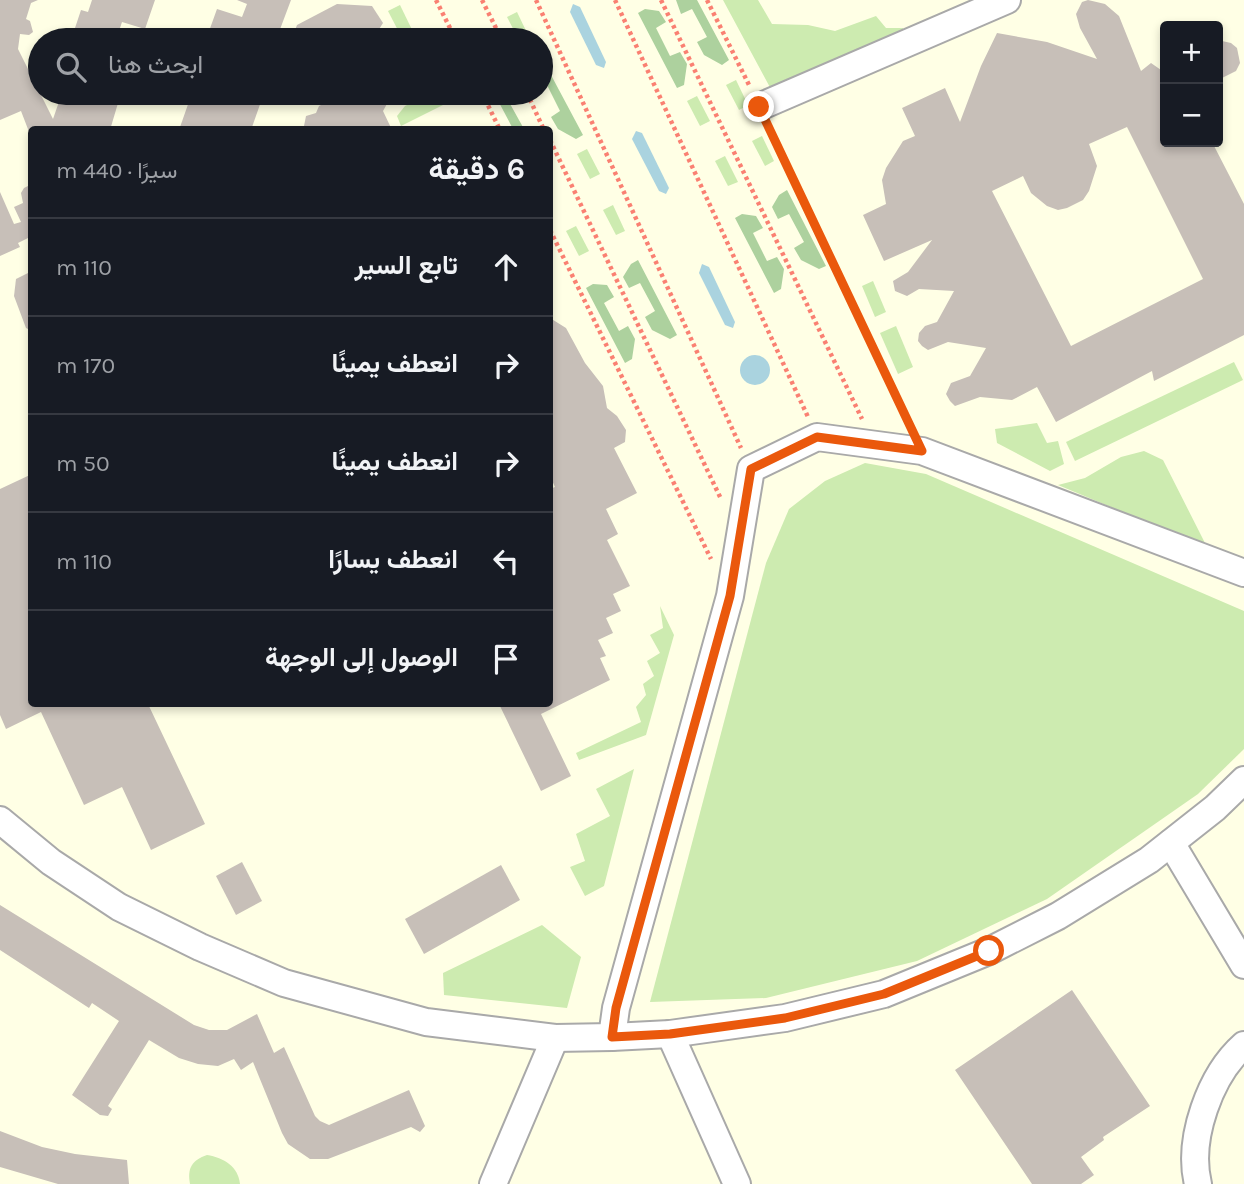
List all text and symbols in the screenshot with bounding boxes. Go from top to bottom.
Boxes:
map controls [1160,21,1223,147]
button: + [1160,21,1223,84]
search box [28,28,553,105]
icon: search [52,48,90,86]
text: ابحث هنا [108,49,203,80]
button: − [1160,84,1223,147]
route end [743,91,774,122]
text: 6 دقيقة [428,151,525,187]
text: سيرًا · 440 m [56,157,177,184]
icon: ahead [487,248,525,286]
text: تابع السير [354,250,458,281]
text: 110 m [56,254,112,281]
icon: right [487,346,525,384]
text: انعطف يمينًا [332,348,458,379]
text: 170 m [56,352,115,379]
icon: right [487,444,525,482]
text: انعطف يمينًا [332,446,458,477]
text: 50 m [56,450,110,477]
icon: left [487,542,525,580]
text: انعطف يسارًا [328,544,458,575]
text: 110 m [56,548,112,575]
icon: arrive [487,640,525,678]
text: الوصول إلى الوجهة [265,642,458,673]
route start [973,935,1004,966]

